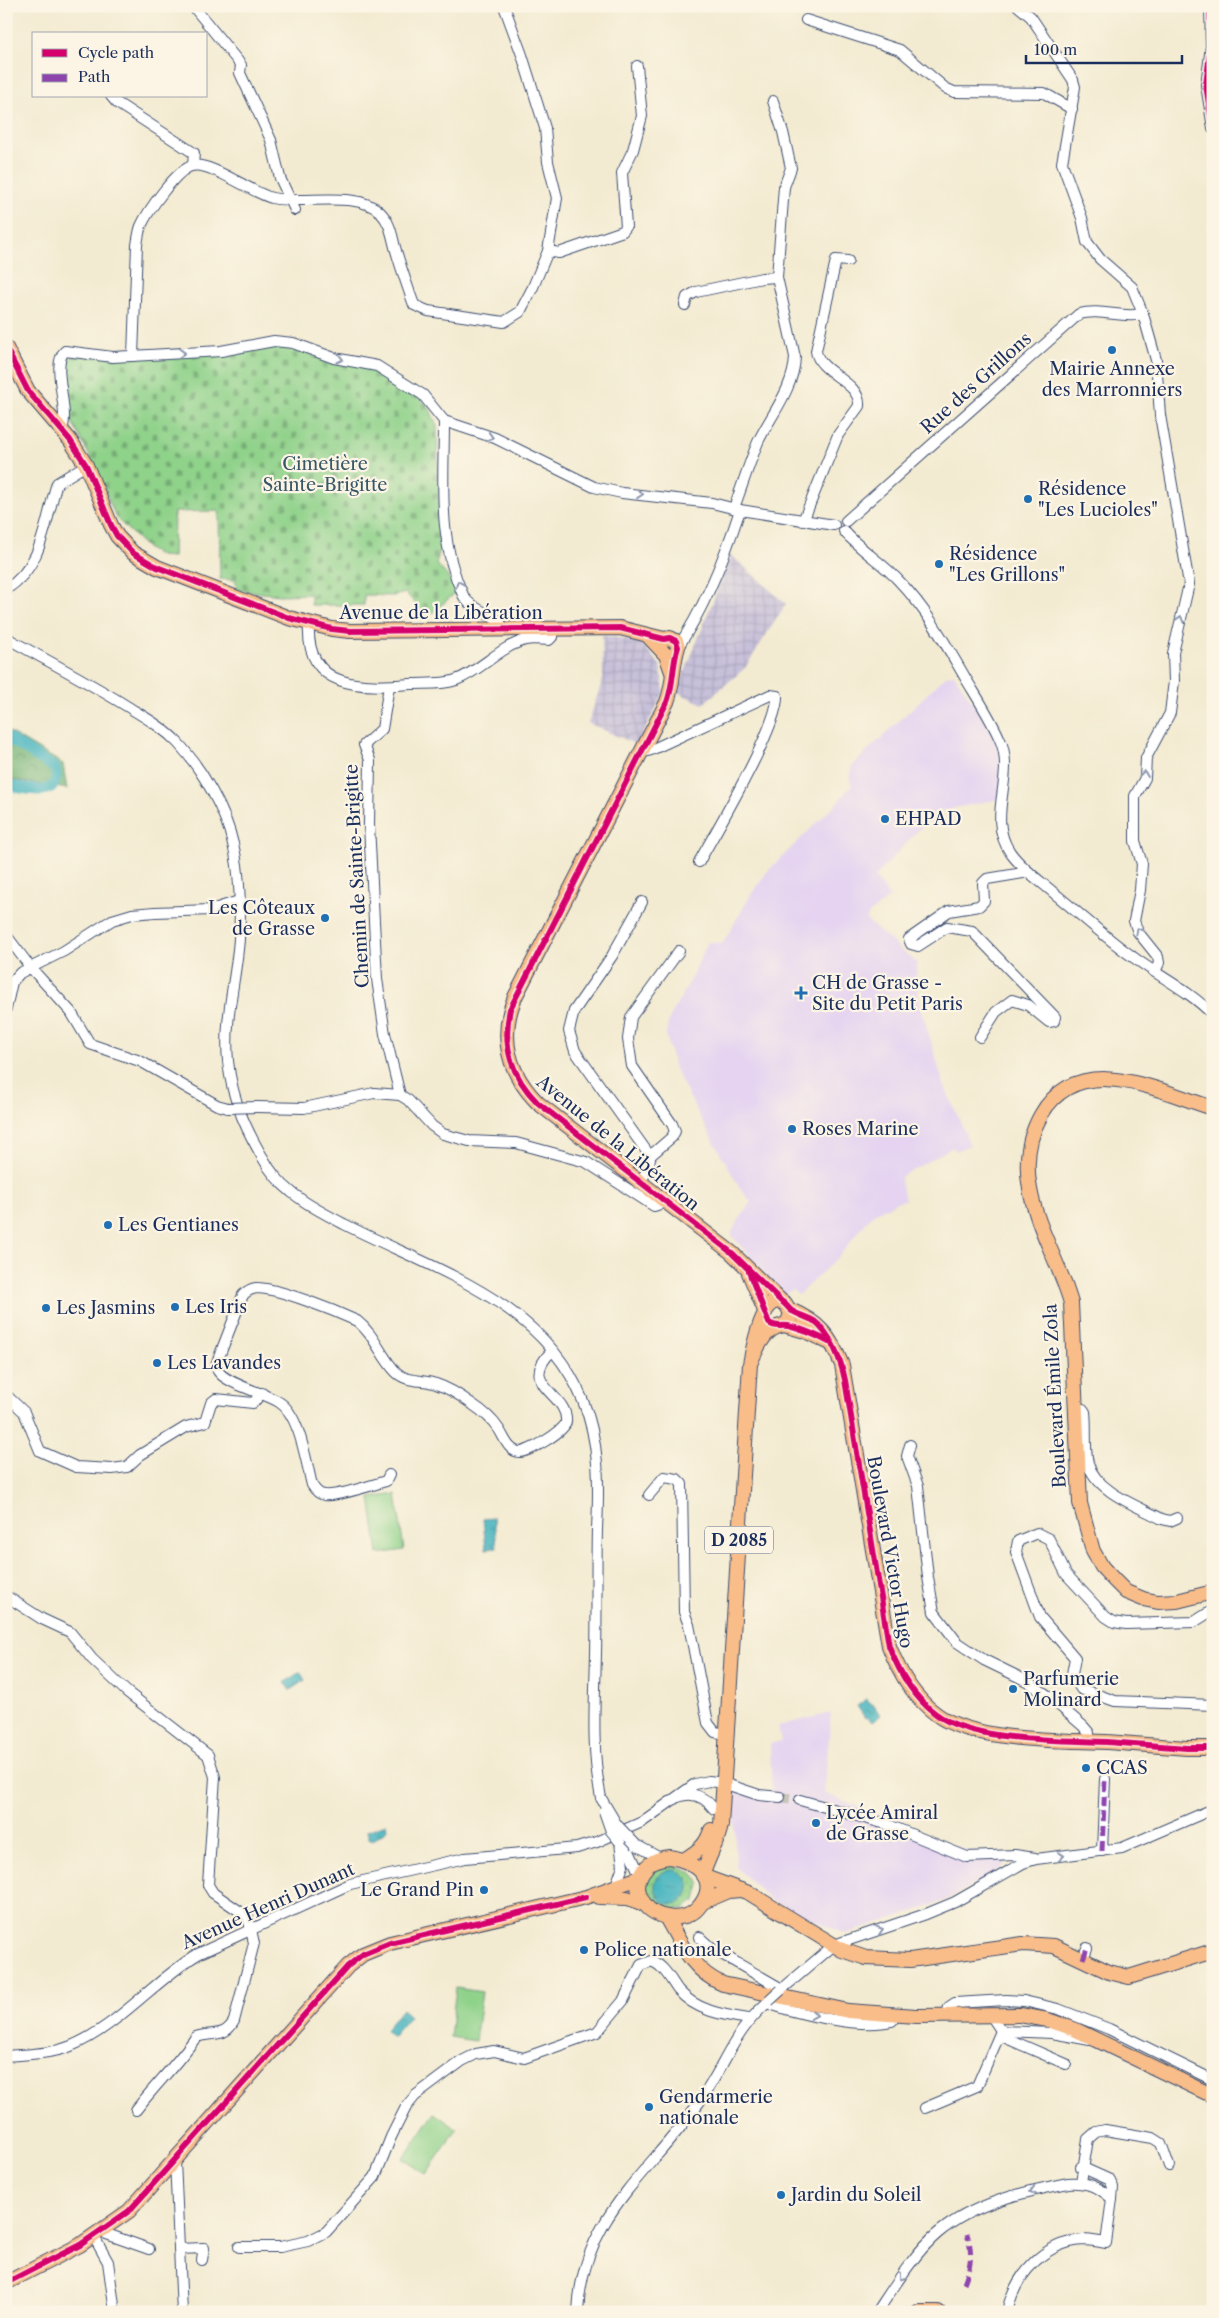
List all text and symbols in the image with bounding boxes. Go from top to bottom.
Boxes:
legend [32,32,208,98]
scale bar [1026,32,1183,64]
text: 100 m [1034,40,1077,59]
text: Cycle path [78,43,155,62]
text: Path [78,67,111,86]
street label: Rue des Grillons [916,328,1036,438]
marker: Mairie Annexe des Marronniers [1106,344,1118,356]
one-way arrow [178,348,186,359]
one-way arrow [336,353,345,364]
place label: Mairie Annexe des Marronniers [1042,358,1182,401]
one-way arrow [485,431,494,442]
park label: Cimetière Sainte-Brigitte [263,453,387,496]
place label: Résidence "Les Lucioles" [1038,478,1158,521]
one-way arrow [636,489,644,500]
marker: Résidence "Les Lucioles" [1022,493,1034,505]
place label: Résidence "Les Grillons" [949,543,1065,586]
marker: Résidence "Les Grillons" [933,558,945,570]
one-way arrow [455,580,465,589]
street label: Avenue de la Libération [338,602,543,624]
one-way arrow [1174,615,1184,623]
street label: Chemin de Sainte-Brigitte [340,763,374,989]
one-way arrow [1138,769,1149,777]
place label: EHPAD [895,808,962,830]
marker: EHPAD [879,813,891,825]
place label: Les Côteaux de Grasse [208,897,315,940]
marker: Les Côteaux de Grasse [319,912,331,924]
one-way arrow [1135,927,1145,936]
place label: CH de Grasse - Site du Petit Paris [812,972,963,1015]
marker: CH de Grasse - Site du Petit Paris [794,986,808,1000]
street label: Avenue de la Libération [531,1070,704,1216]
place label: Roses Marine [802,1118,919,1140]
marker: Roses Marine [786,1123,798,1135]
place label: Les Gentianes [118,1214,239,1236]
marker: Les Gentianes [102,1219,114,1231]
place label: Les Iris [185,1296,247,1318]
place label: Les Jasmins [56,1297,155,1319]
marker: Les Iris [169,1301,181,1313]
marker: Les Jasmins [40,1302,52,1314]
street label: Boulevard Émile Zola [1038,1303,1071,1489]
place label: Les Lavandes [167,1352,281,1374]
marker: Les Lavandes [151,1357,163,1369]
street label: Boulevard Victor Hugo [862,1454,918,1650]
road number: D 2085 [705,1526,773,1554]
place label: Parfumerie Molinard [1023,1668,1119,1711]
marker: Parfumerie Molinard [1007,1683,1019,1695]
place label: CCAS [1096,1757,1148,1779]
marker: CCAS [1080,1762,1092,1774]
place label: Lycée Amiral de Grasse [826,1802,938,1845]
marker: Lycée Amiral de Grasse [810,1817,822,1829]
one-way arrow [1058,1851,1066,1862]
street label: Avenue Henri Dunant [177,1858,358,1955]
place label: Le Grand Pin [360,1879,474,1901]
marker: Le Grand Pin [478,1884,490,1896]
one-way arrow [875,1926,884,1936]
place label: Police nationale [594,1939,731,1961]
marker: Police nationale [578,1944,590,1956]
one-way arrow [810,2010,819,2020]
place label: Gendarmerie nationale [659,2086,773,2129]
marker: Gendarmerie nationale [643,2101,655,2113]
place label: Jardin du Soleil [788,2184,921,2206]
one-way arrow [1030,2186,1038,2196]
marker: Jardin du Soleil [775,2189,787,2201]
one-way arrow [899,2271,908,2281]

